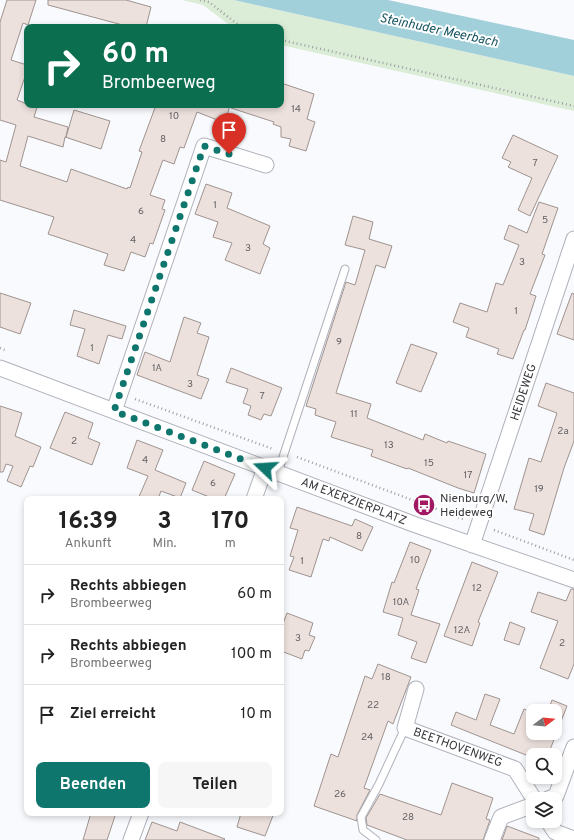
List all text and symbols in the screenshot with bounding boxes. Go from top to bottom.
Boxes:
water label: Steinhuder Meerbach [378,11,499,51]
text: 60 m [102,37,169,73]
icon: right [36,40,88,92]
text: Brombeerweg [102,72,216,95]
house number: 14 [291,103,301,116]
house number: 10 [169,110,179,123]
pin [212,113,246,154]
icon: arrive [218,119,240,141]
house number: 8 [160,133,166,146]
house number: 7 [532,157,538,170]
house number: 1 [213,199,217,212]
house number: 6 [138,205,144,218]
house number: 5 [542,214,548,227]
house number: 4 [130,234,136,247]
house number: 3 [245,242,251,255]
house number: 3 [519,256,525,269]
house number: 1 [514,305,518,318]
house number: 9 [336,336,342,349]
house number: 1 [90,342,94,355]
house number: 1A [152,362,162,375]
street label: HEIDEWEG [507,362,541,423]
house number: 3 [187,378,193,391]
house number: 7 [259,390,265,403]
house number: 11 [350,408,358,421]
house number: 2a [557,425,569,438]
house number: 2 [71,435,77,448]
house number: 13 [384,439,394,452]
position arrow [244,447,286,489]
house number: 4 [142,454,148,467]
house number: 15 [424,457,434,470]
house number: 17 [464,469,472,482]
street label: AM EXERZIERPLATZ [299,474,409,529]
house number: 6 [210,477,216,490]
house number: 19 [534,483,544,496]
place label: Nienburg/W, Heideweg [440,491,508,521]
bus stop icon: Nienburg/W, Heideweg [411,492,437,518]
text: 16:39 [59,507,118,537]
text: 3 [157,507,172,537]
text: 170 [211,507,249,537]
house number: 8 [356,530,362,543]
text: Ankunft [65,536,112,552]
text: Min. [152,536,177,552]
text: m [225,536,236,552]
house number: 10 [410,554,420,567]
house number: 1 [300,555,304,568]
text: Rechts abbiegen [70,577,187,596]
house number: 12 [472,582,482,595]
icon: right [36,584,58,606]
text: 60 m [237,585,272,604]
text: Brombeerweg [70,596,152,612]
house number: 10A [393,596,410,609]
house number: 12A [454,624,471,637]
house number: 3 [295,632,301,645]
text: Rechts abbiegen [70,637,187,656]
house number: 2 [559,637,565,650]
icon: right [36,644,58,666]
text: 100 m [231,645,272,664]
text: Brombeerweg [70,656,152,672]
house number: 18 [381,671,391,684]
house number: 22 [367,699,379,712]
icon: arrive [36,704,58,726]
north arrow [526,704,562,740]
map controls [526,704,562,828]
text: Ziel erreicht [70,705,156,724]
text: 10 m [241,705,272,724]
street label: BEETHOVENWEG [411,724,504,771]
house number: 24 [361,731,373,744]
button: search [526,748,562,784]
button: Beenden [36,762,150,808]
button: Teilen [158,762,272,808]
house number: 26 [334,788,346,801]
button: layers [526,792,562,828]
house number: 28 [402,811,414,824]

